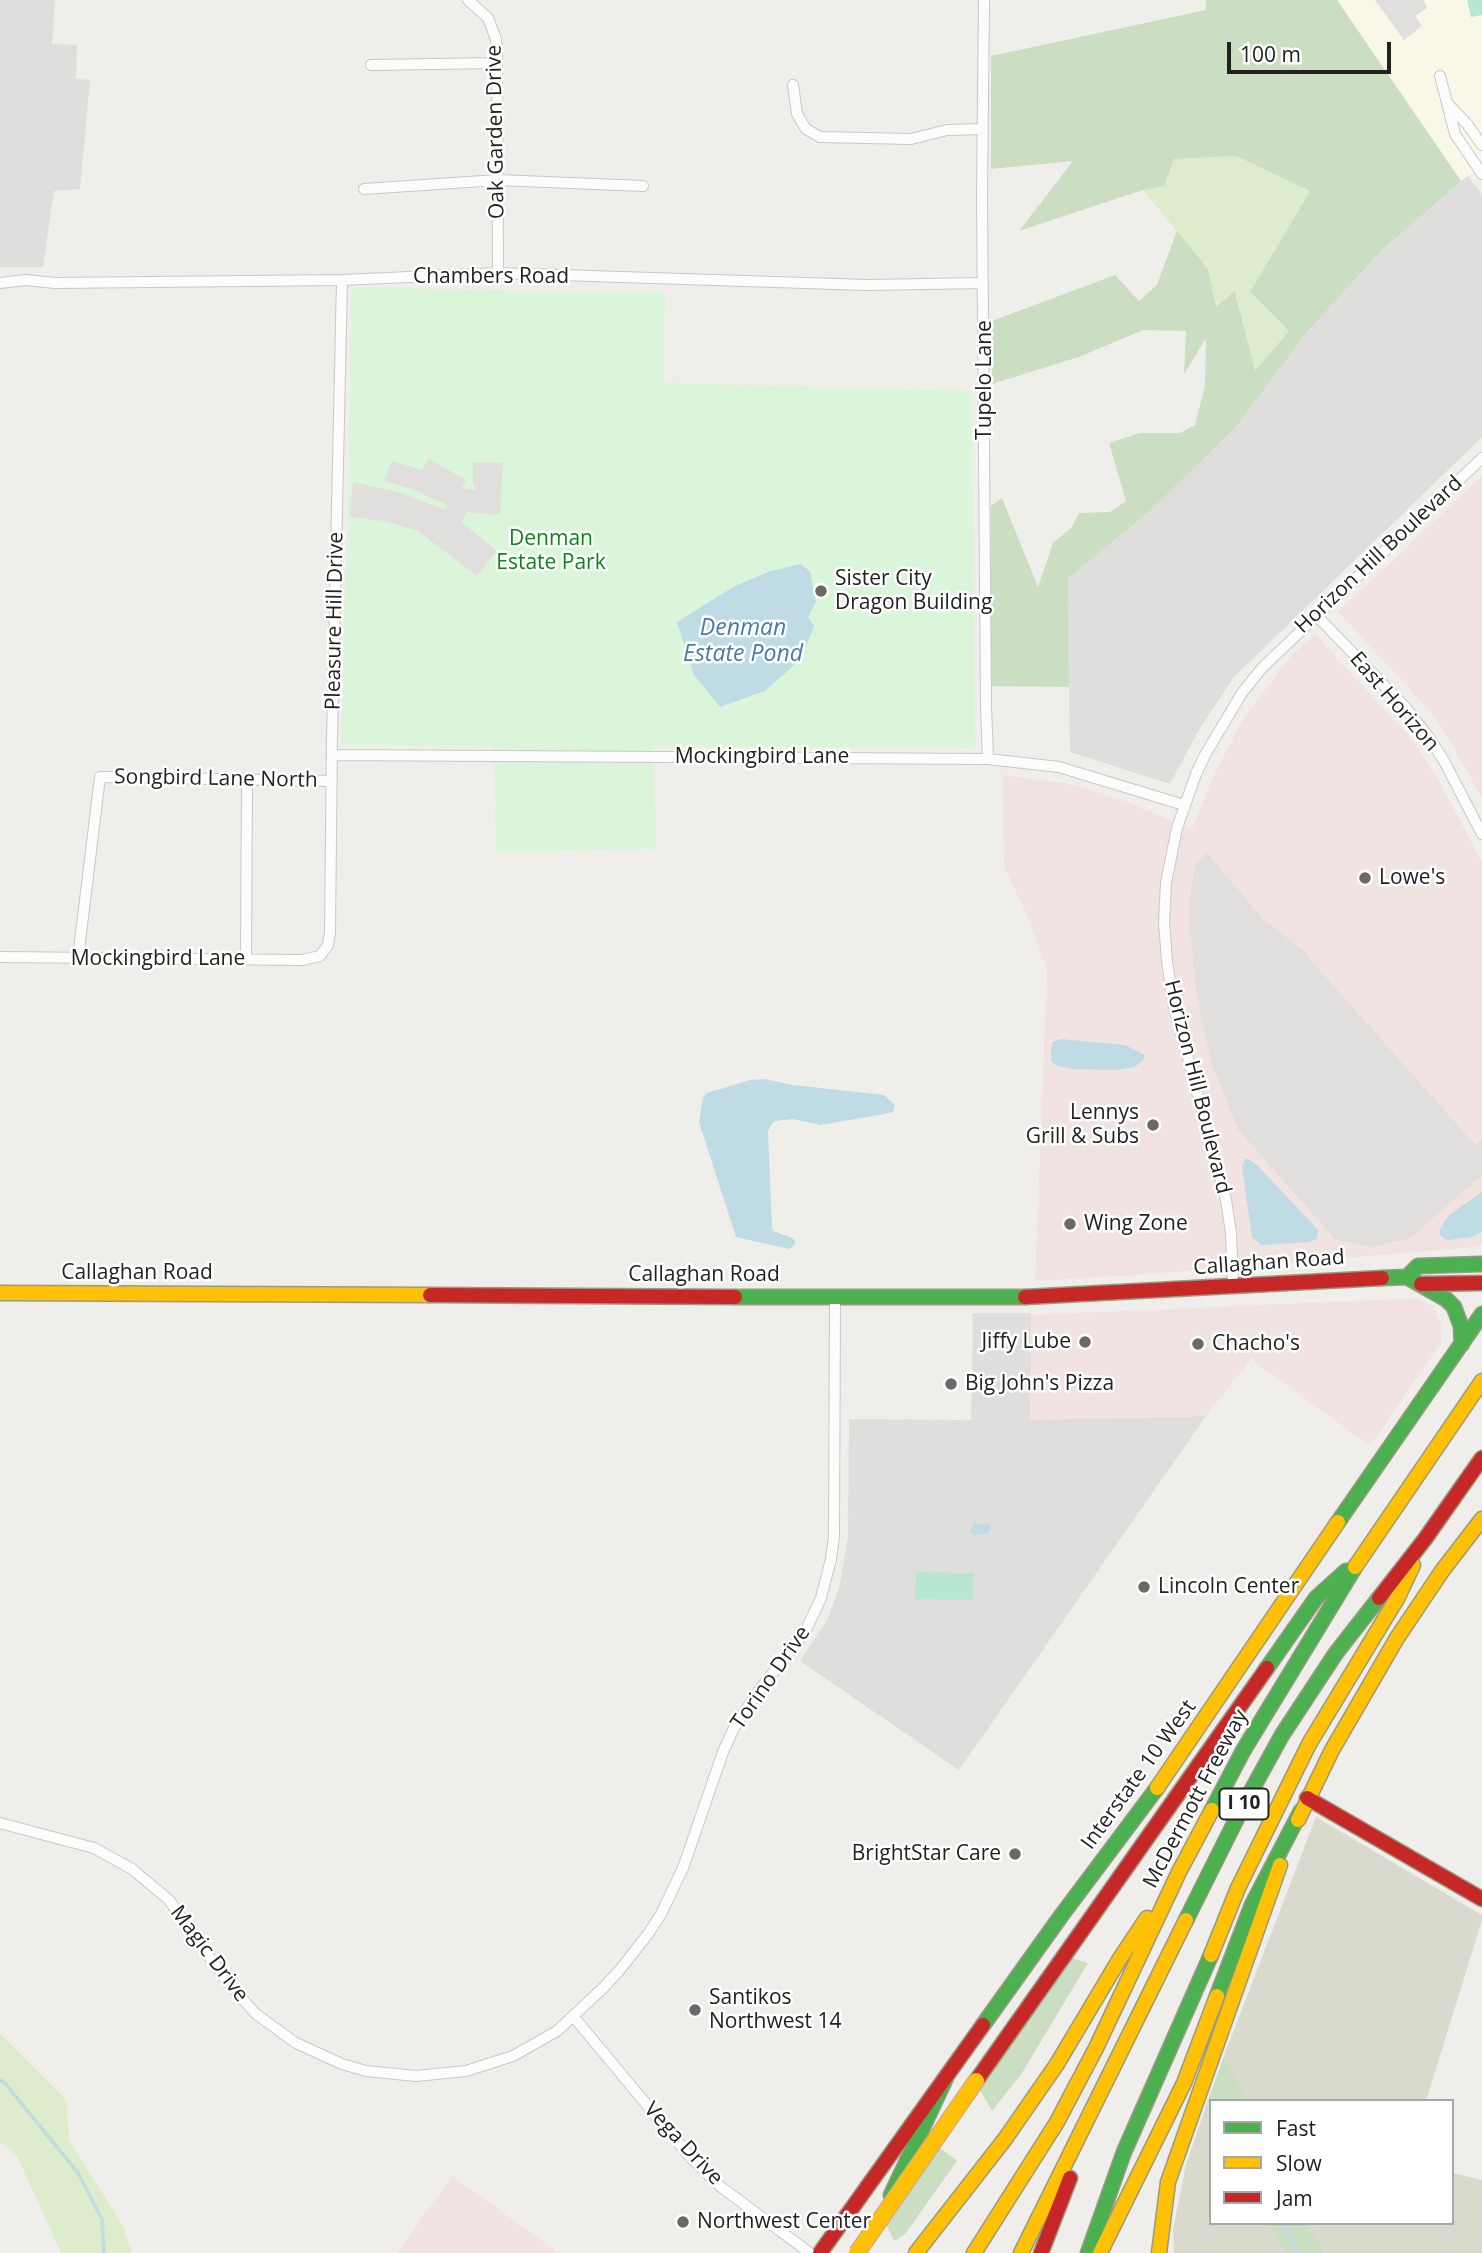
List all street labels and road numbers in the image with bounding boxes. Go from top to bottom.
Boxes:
street label: Oak Garden Drive [482,45,510,219]
street label: Chambers Road [413,264,569,290]
street label: Tupelo Lane [972,320,998,440]
street label: Horizon Hill Boulevard [1290,471,1468,639]
street label: Pleasure Hill Drive [321,532,349,710]
street label: East Horizon [1344,647,1444,757]
street label: Mockingbird Lane [675,744,849,770]
street label: Songbird Lane North [114,765,318,793]
street label: Mockingbird Lane [71,946,245,972]
street label: Horizon Hill Boulevard [1158,978,1236,1196]
street label: Callaghan Road [1193,1245,1345,1281]
street label: Callaghan Road [61,1260,213,1286]
street label: Callaghan Road [628,1262,780,1288]
street label: Torino Drive [726,1621,816,1735]
street label: Interstate 10 West [1076,1695,1202,1855]
street label: McDermott Freeway [1138,1705,1254,1893]
road number: I 10 [1220,1788,1268,1820]
street label: Magic Drive [165,1901,253,2007]
street label: Vega Drive [638,2097,728,2191]

